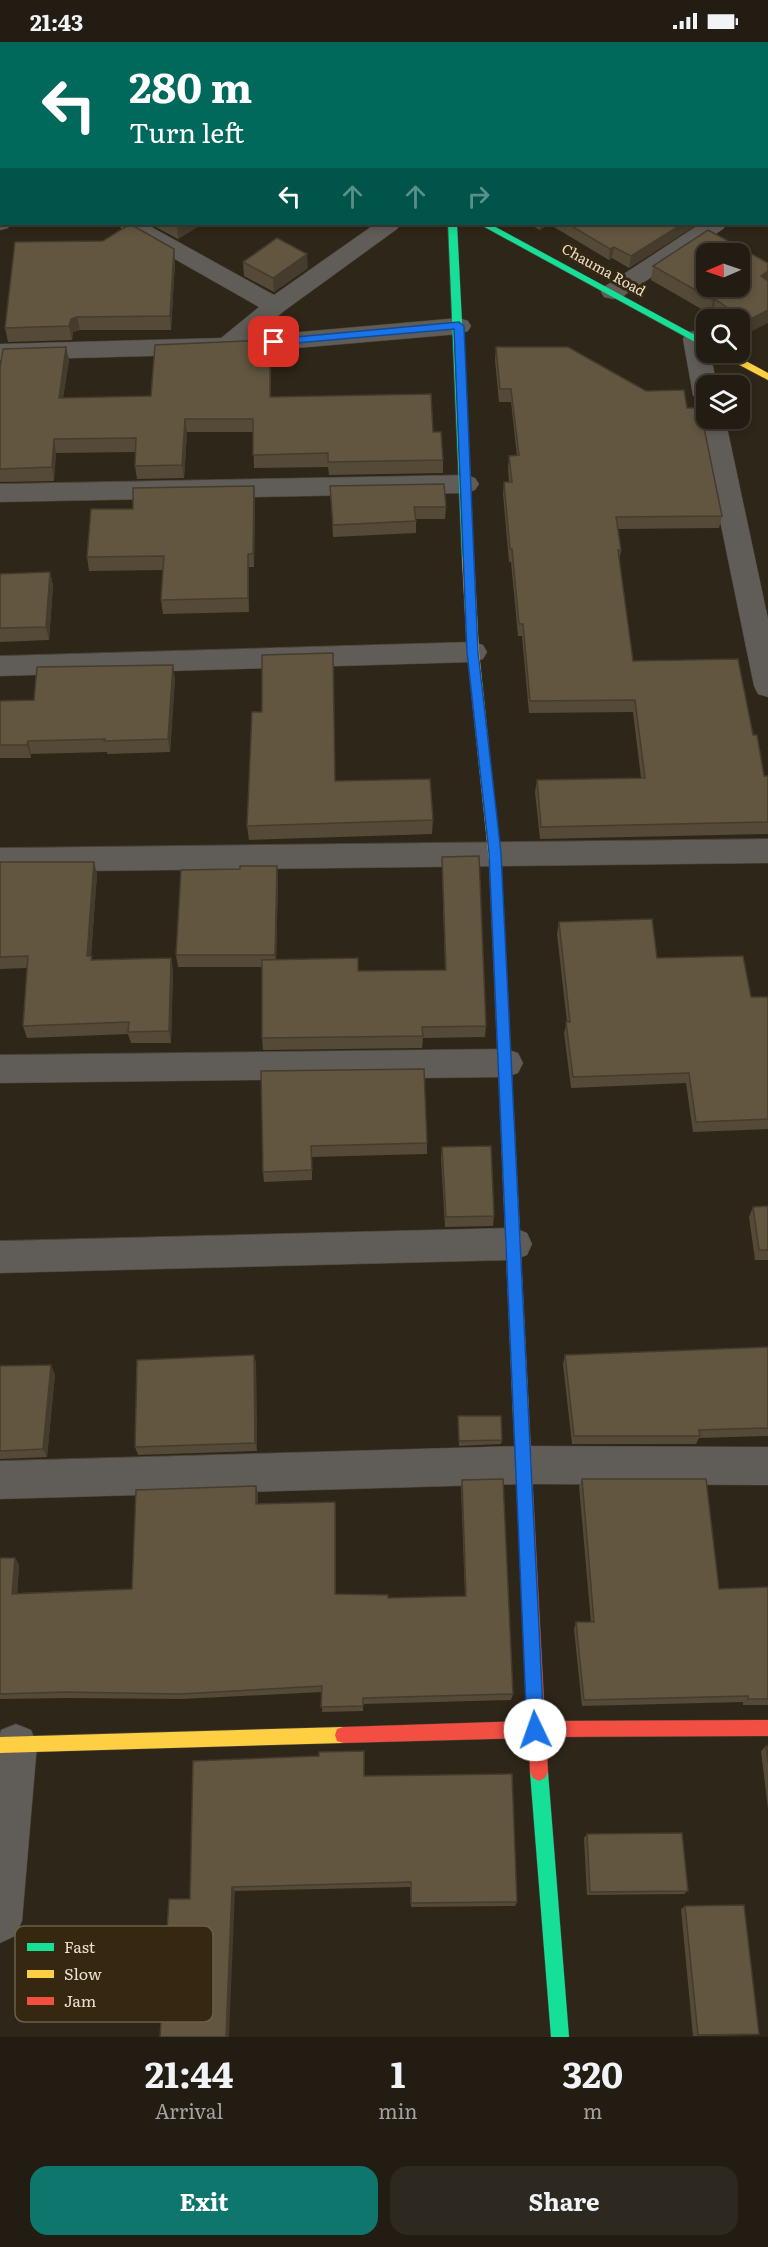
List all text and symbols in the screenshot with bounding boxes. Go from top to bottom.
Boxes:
text: 21:43 [30,5,83,38]
text: 280 m [129,54,252,116]
icon: left [30,66,108,144]
text: Turn left [129,111,244,151]
icon: left [273,180,306,213]
icon: ahead [336,180,369,213]
icon: ahead [399,180,432,213]
icon: right [462,180,495,213]
street label: Chauma Road [559,238,650,300]
north arrow [696,243,750,297]
map controls [696,243,750,429]
button: search [696,309,750,363]
pin [248,316,299,367]
icon: arrive [257,325,290,358]
button: layers [696,375,750,429]
position arrow [503,1698,567,1762]
legend [15,1926,213,2022]
text: Fast [64,1934,96,1958]
text: Slow [64,1961,102,1985]
text: Jam [64,1988,97,2012]
text: 21:44 [145,2046,234,2099]
text: 1 [390,2046,405,2099]
text: 320 [562,2046,623,2099]
text: Arrival [155,2095,223,2125]
text: min [378,2095,418,2125]
text: m [583,2095,602,2125]
button: Exit [30,2166,378,2235]
button: Share [390,2166,738,2235]

